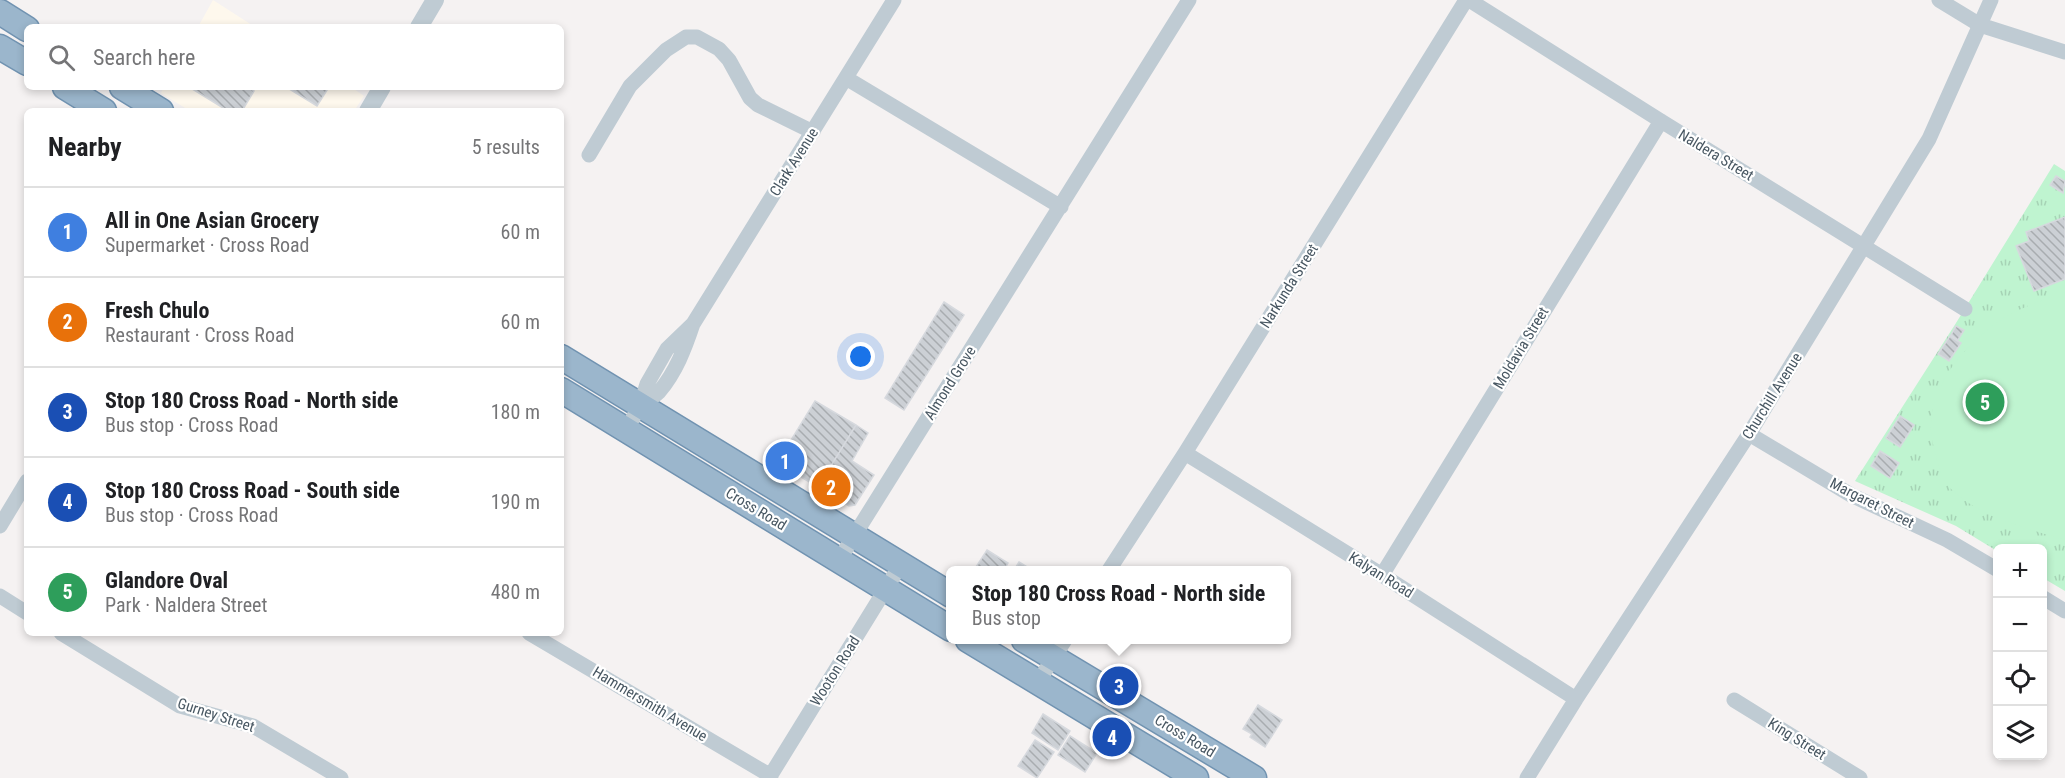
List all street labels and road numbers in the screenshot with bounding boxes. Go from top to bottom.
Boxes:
street label: Clark Avenue [766,125,822,199]
street label: Naldera Street [1675,126,1757,184]
street label: Narkunda Street [1256,241,1322,331]
street label: Moldavia Street [1489,304,1553,392]
street label: Almond Grove [920,343,980,423]
street label: Churchill Avenue [1738,349,1806,443]
street label: Margaret Street [1827,474,1917,532]
street label: Cross Road [722,484,790,534]
street label: Kalyan Road [1345,548,1417,602]
street label: Wooton Road [806,633,864,709]
street label: Hammersmith Avenue [589,663,711,745]
street label: Gurney Street [175,694,257,736]
street label: Cross Road [1151,711,1219,761]
street label: King Street [1765,714,1829,764]

